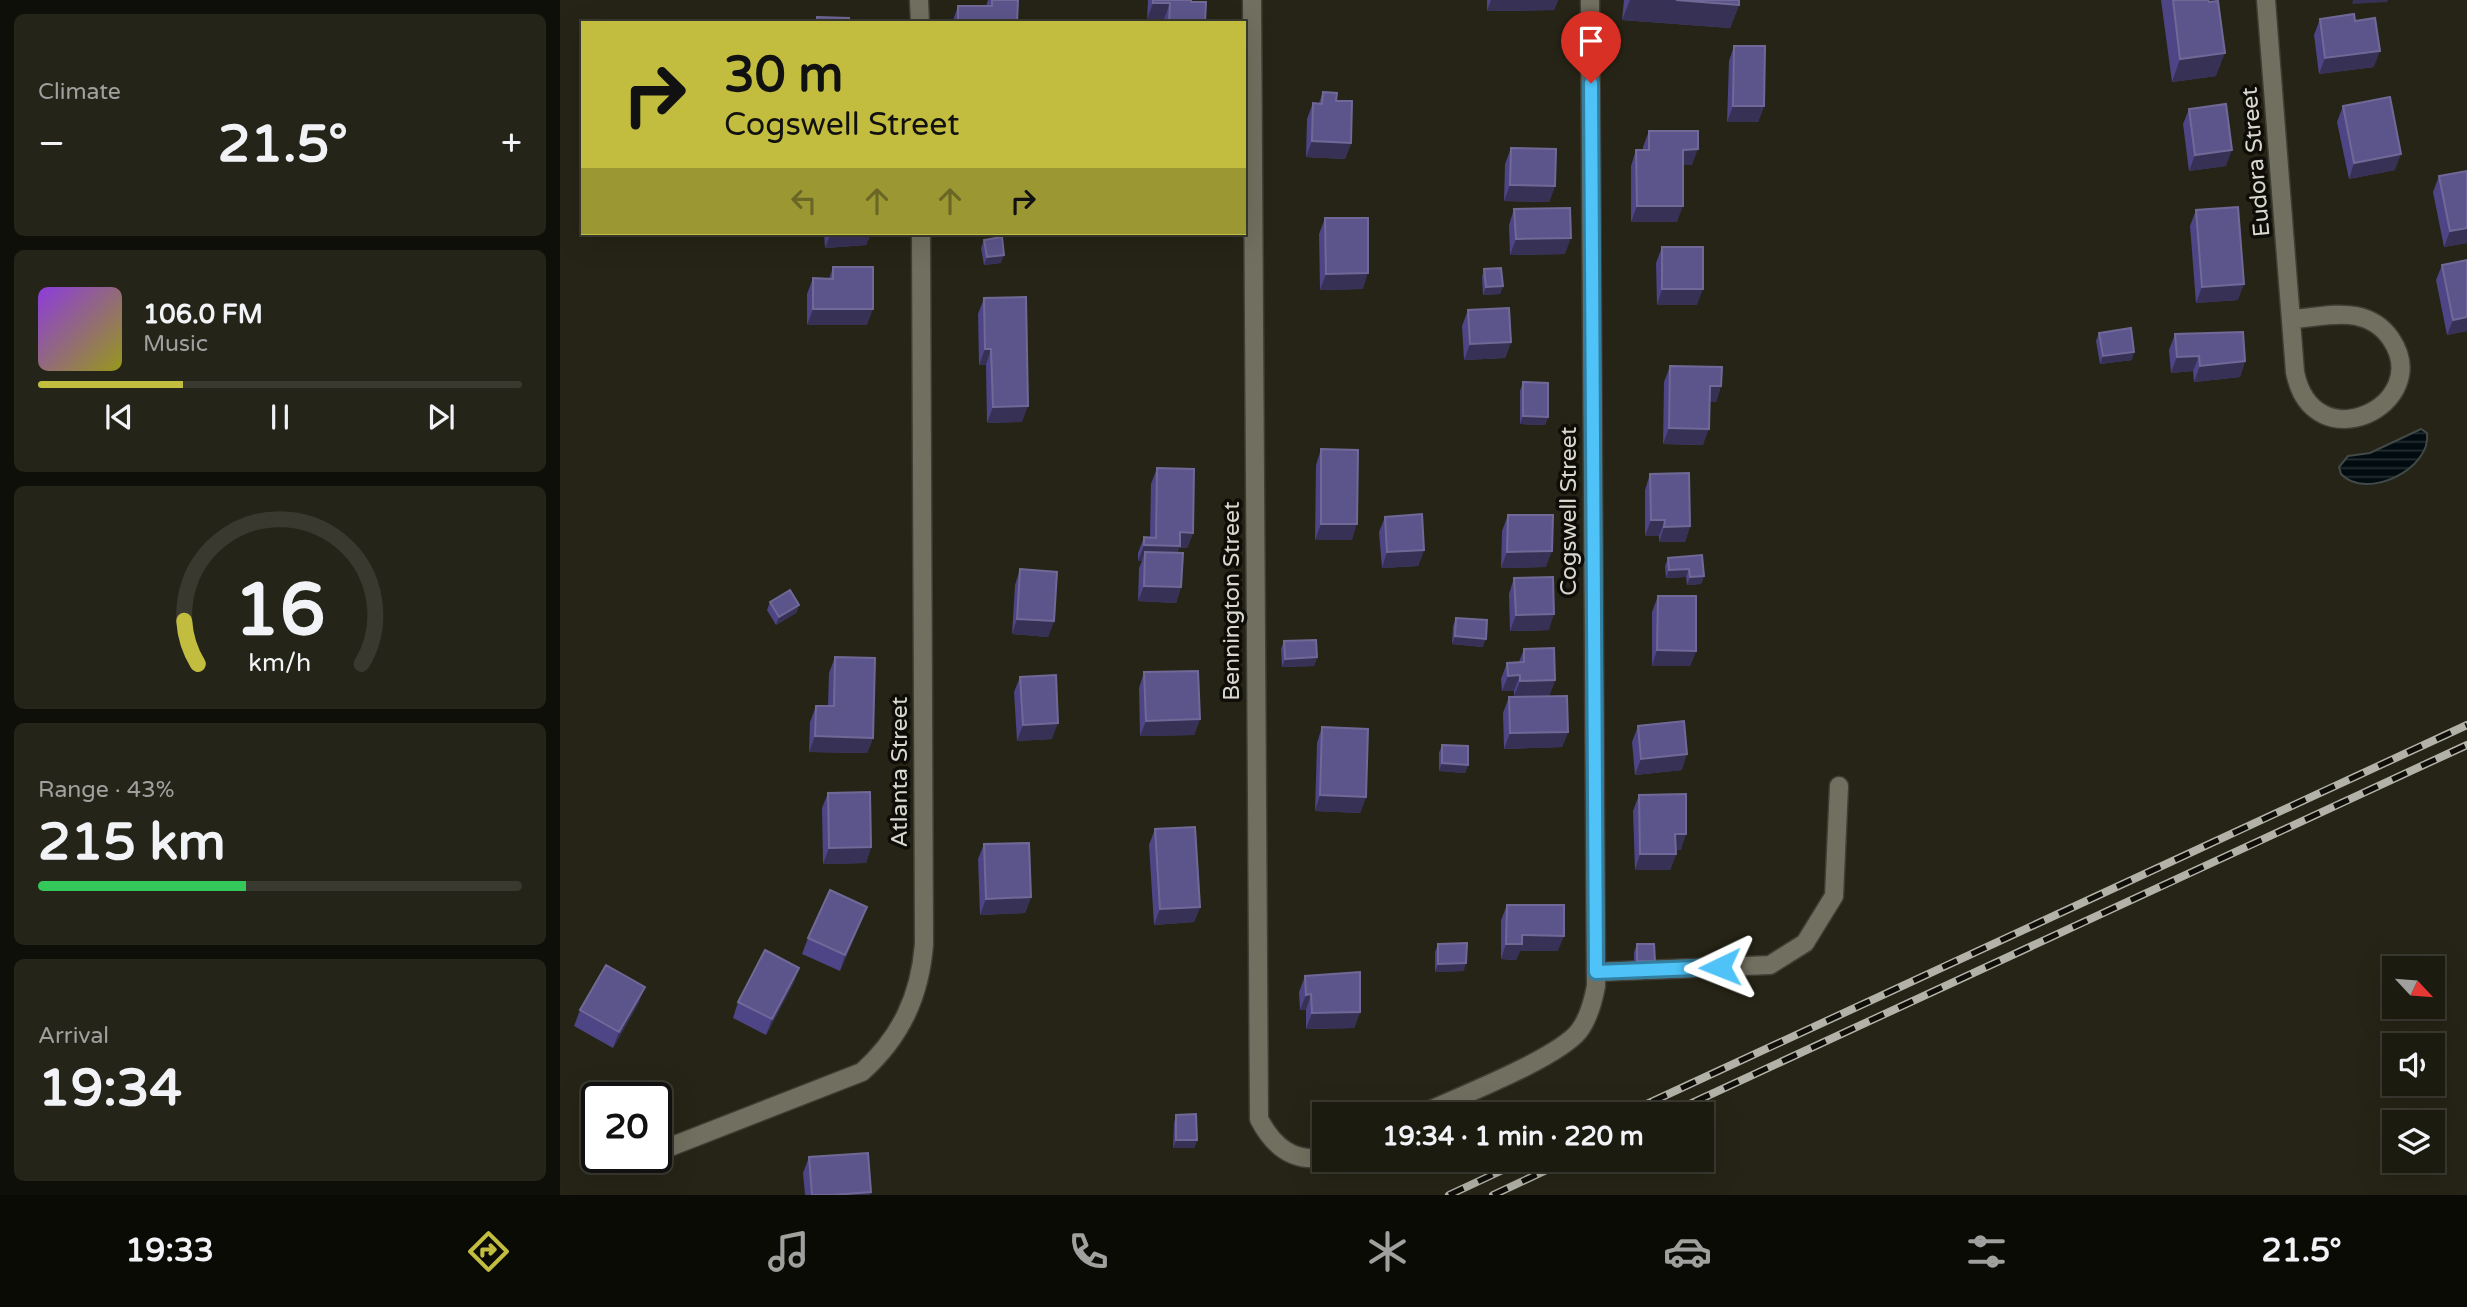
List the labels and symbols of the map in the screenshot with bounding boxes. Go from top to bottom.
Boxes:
pin [1561,11,1621,83]
street label: Eudora Street [2235,86,2276,238]
street label: Cogswell Street [1555,426,1583,596]
street label: Bennington Street [1218,501,1246,701]
street label: Atlanta Street [886,696,914,848]
position arrow [1683,930,1757,1004]
north arrow [2382,956,2445,1018]
speed limit sign: 20 [581,1082,672,1173]

